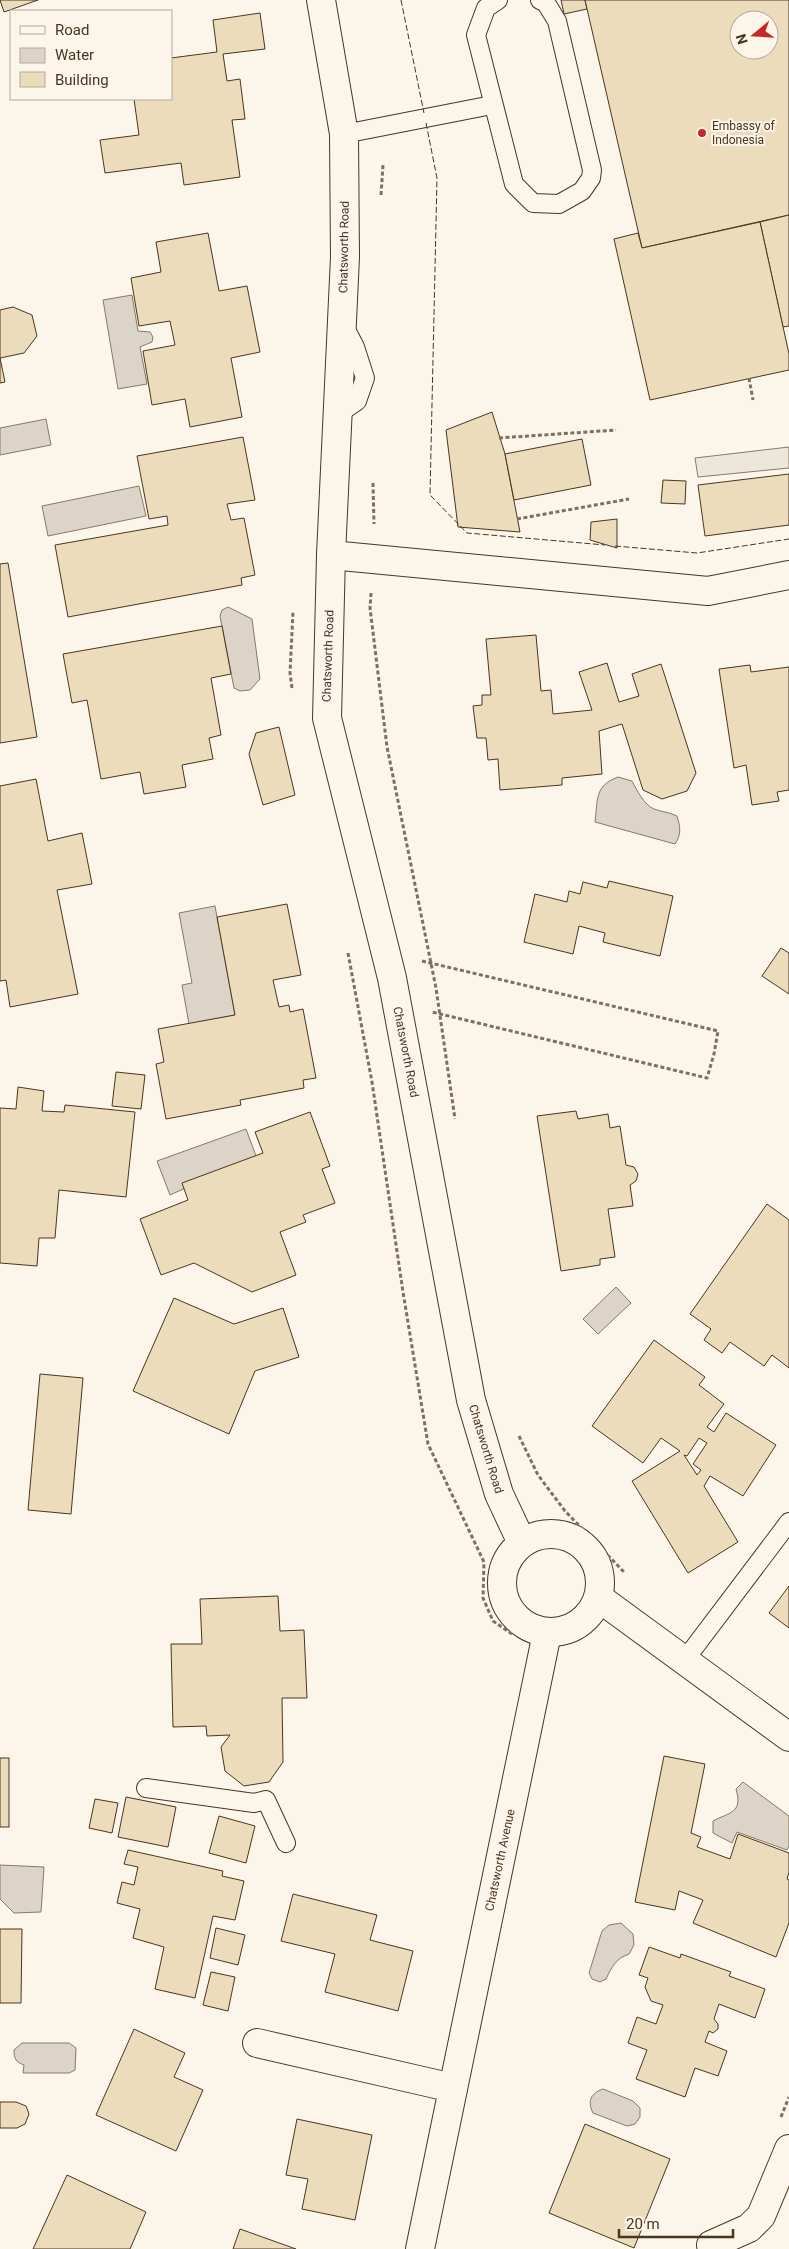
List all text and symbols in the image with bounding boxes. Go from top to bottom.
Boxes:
legend [10,10,172,100]
north arrow [729,10,779,60]
text: Road [55,21,89,39]
text: N [732,32,751,46]
text: Water [55,46,94,64]
text: Building [55,71,109,89]
place label: Embassy of Indonesia [712,119,775,147]
marker: Embassy of Indonesia [696,127,708,139]
street label: Chatsworth Road [336,201,352,293]
street label: Chatsworth Road [319,610,337,702]
street label: Chatsworth Road [390,1005,422,1099]
street label: Chatsworth Road [466,1403,506,1495]
street label: Chatsworth Avenue [482,1808,518,1912]
scale bar [619,2206,733,2238]
text: 20 m [626,2215,660,2233]

